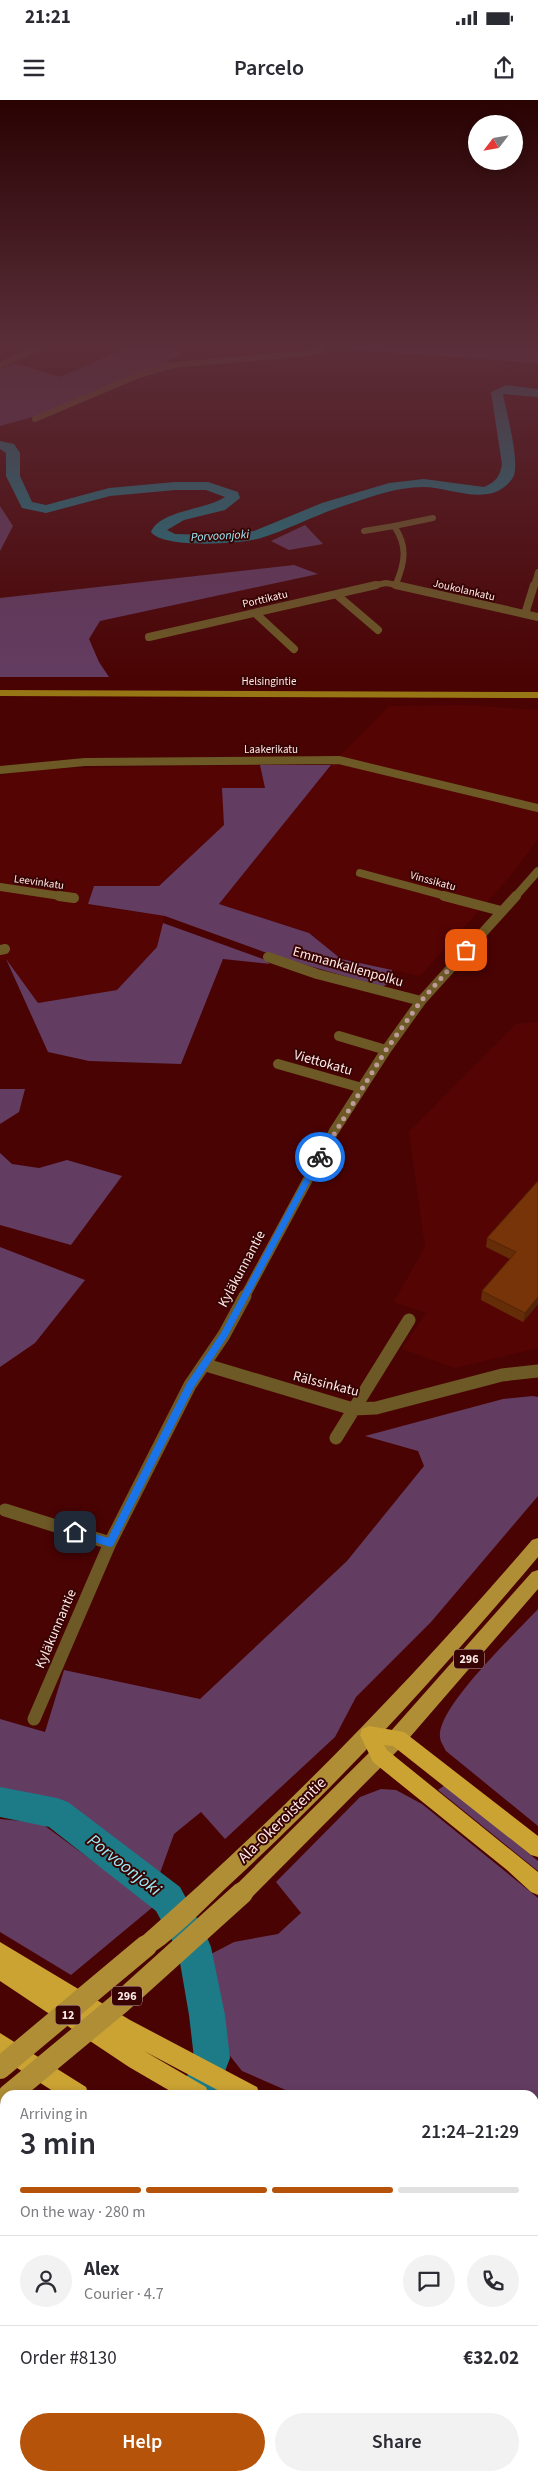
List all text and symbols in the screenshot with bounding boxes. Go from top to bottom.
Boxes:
text: 21:21 [25,4,71,31]
text: Parcelo [234,52,304,84]
icon: menu [20,54,48,82]
icon: share [490,54,518,82]
north arrow [468,115,522,170]
map controls [468,115,523,170]
water label: Porvoonjoki [190,526,250,546]
street label: Joukolankatu [432,576,496,604]
street label: Porttikatu [241,587,289,611]
street label: Helsingintie [242,674,297,689]
street label: Laakerikatu [244,742,298,757]
street label: Vinssikatu [408,868,458,894]
street label: Leevinkatu [13,871,65,893]
pin [445,929,487,971]
icon: bag [452,936,480,964]
street label: Emmankallenpolku [290,942,406,992]
street label: Viettokatu [291,1045,355,1081]
courier [295,1132,345,1182]
icon: bike [306,1143,334,1171]
street label: Kyläkunnantie [213,1227,271,1311]
street label: Rälssinkatu [291,1366,361,1402]
pin [54,1511,96,1553]
icon: home [61,1518,89,1546]
street label: Kyläkunnantie [30,1586,82,1672]
road number: 296 [454,1650,484,1668]
street label: Ala-Okeroistentie [233,1772,331,1868]
water label: Porvoonjoki [82,1828,167,1902]
road number: 296 [112,1986,142,2005]
road number: 12 [56,2006,80,2024]
text: Arriving in [20,2103,88,2125]
text: 21:24–21:29 [421,2119,519,2146]
text: 3 min [20,2121,96,2167]
text: On the way · 280 m [20,2201,145,2223]
button: person [20,2255,72,2307]
button: chat [403,2255,455,2307]
button: phone [467,2255,519,2307]
text: Alex [84,2256,120,2283]
text: Courier · 4.7 [84,2283,164,2305]
text: Order #8130 [20,2345,117,2372]
text: €32.02 [463,2345,519,2372]
button: Help [20,2413,265,2471]
button: Share [275,2413,519,2471]

